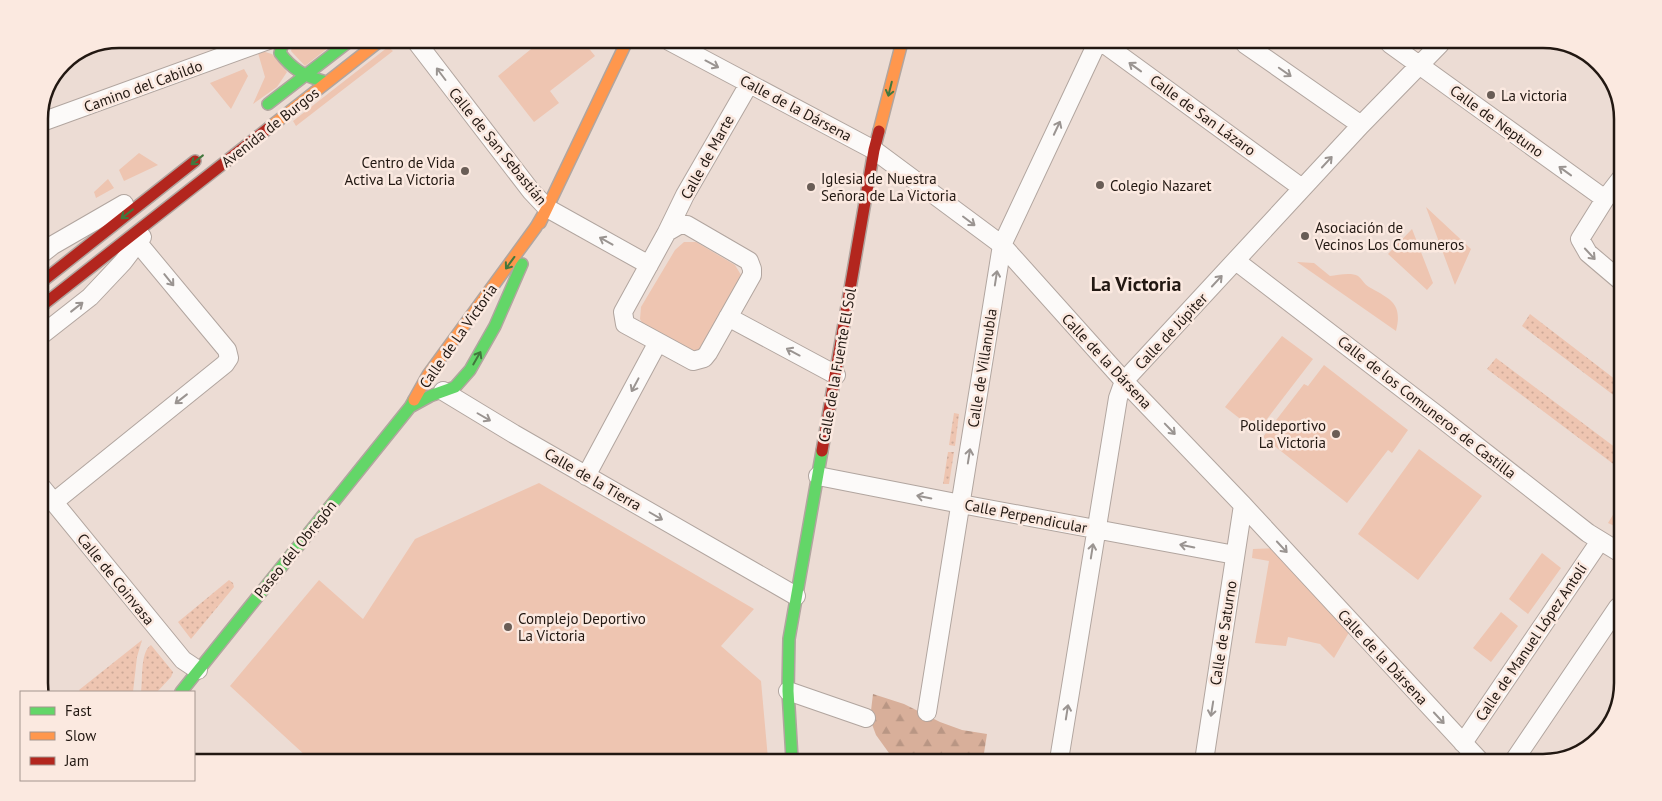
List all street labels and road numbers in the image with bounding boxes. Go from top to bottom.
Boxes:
street label: Camino del Cabildo [81,56,205,116]
street label: Calle de San Lázaro [1146,70,1260,160]
street label: Calle de la Dársena [737,71,855,145]
street label: Calle de Neptuno [1446,81,1548,161]
street label: Avenida de Burgos [217,83,323,171]
street label: Calle de San Sebastián [445,83,551,209]
street label: Calle de Marte [676,112,738,202]
street label: Calle de La Victoria [415,280,501,392]
street label: Calle de la Fuente El Sol [814,286,860,444]
street label: Calle de Júpiter [1131,289,1211,373]
street label: Calle de Villanubla [963,307,1001,429]
street label: Calle de la Dársena [1058,309,1156,413]
street label: Calle de los Comuneros de Castilla [1334,331,1520,483]
street label: Calle de la Tierra [541,444,645,514]
street label: Calle Perpendicular [963,495,1089,537]
street label: Paseo del Obregón [250,496,340,602]
street label: Calle de Coinvasa [73,529,159,629]
street label: Calle de Manuel López Antolí [1471,560,1591,724]
street label: Calle de Saturno [1205,579,1241,687]
street label: Calle de la Dársena [1334,605,1432,709]

